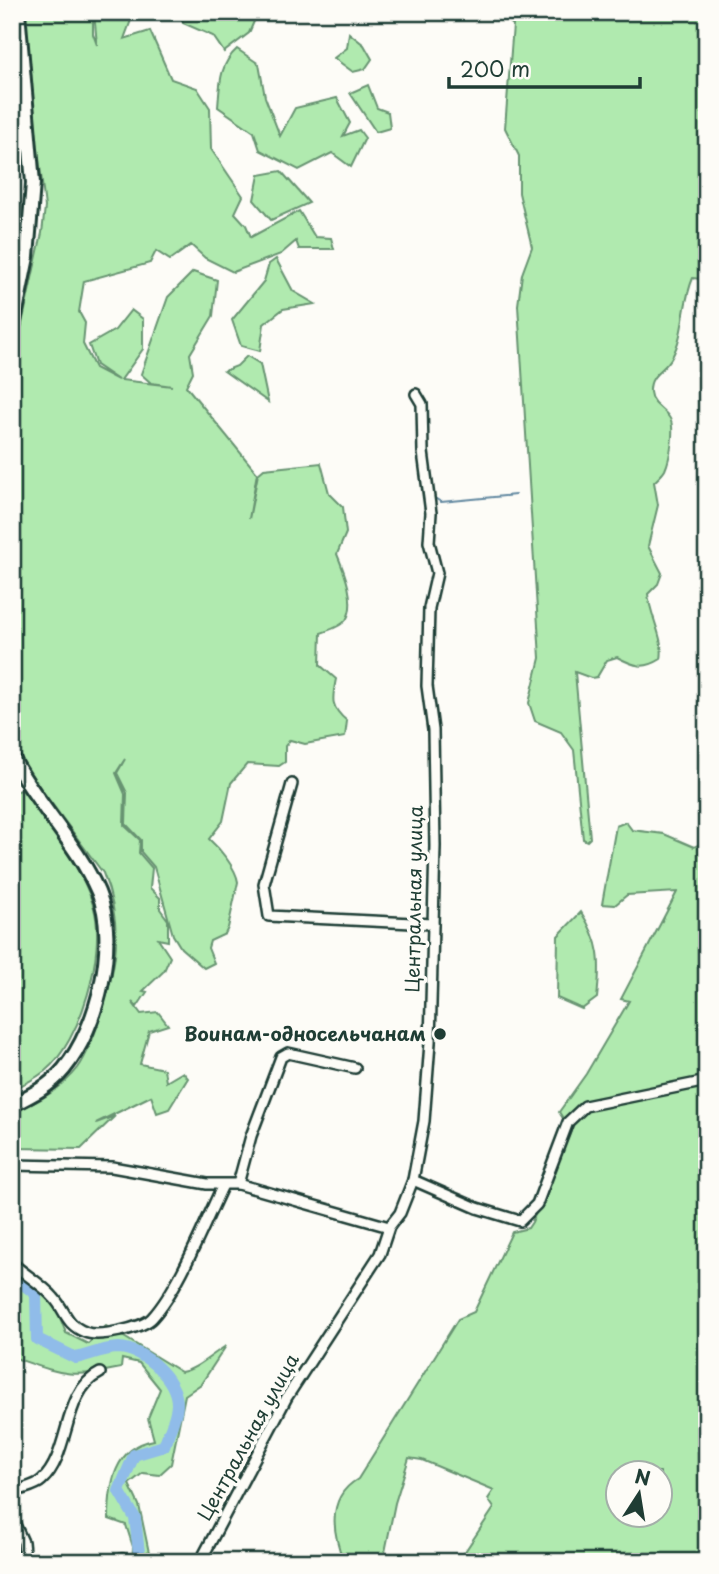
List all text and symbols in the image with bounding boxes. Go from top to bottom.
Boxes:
scale bar [449,46,640,90]
text: 200 m [460,52,530,84]
street label: Центральная улица [397,805,429,993]
place label: Воинам-односельчанам [184,1019,426,1047]
marker: Воинам-односельчанам [432,1026,448,1042]
street label: Центральная улица [189,1348,305,1525]
north arrow [604,1458,674,1528]
text: N [632,1461,653,1492]

